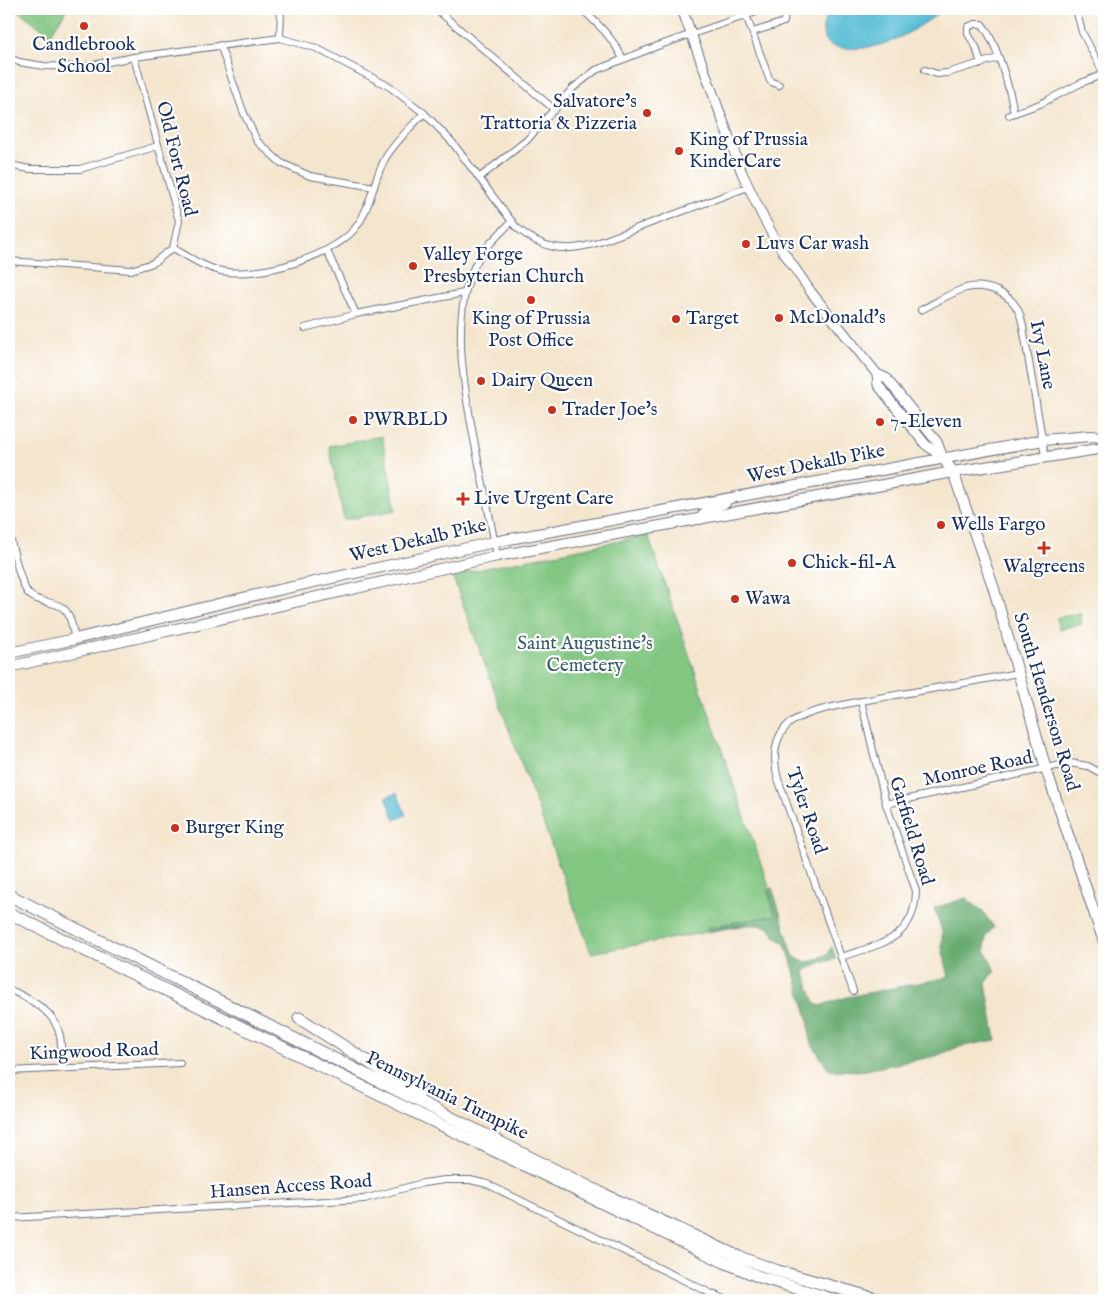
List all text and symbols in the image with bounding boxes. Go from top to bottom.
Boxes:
marker: Candlebrook School [78,20,90,32]
place label: Candlebrook School [32,33,137,79]
place label: Salvatore’s Trattoria & Pizzeria [481,90,638,136]
street label: Old Fort Road [150,99,202,220]
marker: Salvatore’s Trattoria & Pizzeria [641,107,653,119]
place label: King of Prussia KinderCare [689,128,809,174]
marker: King of Prussia KinderCare [673,145,685,157]
place label: Luvs Car wash [756,232,869,256]
marker: Luvs Car wash [740,238,752,250]
place label: Valley Forge Presbyterian Church [422,243,584,289]
marker: Valley Forge Presbyterian Church [407,260,419,272]
marker: King of Prussia Post Office [525,294,537,306]
place label: McDonald's [789,306,886,330]
place label: King of Prussia Post Office [471,307,591,353]
place label: Target [686,307,740,331]
marker: McDonald's [773,312,785,324]
marker: Target [670,313,682,325]
street label: Ivy Lane [1024,318,1061,392]
place label: Dairy Queen [491,369,593,393]
marker: Dairy Queen [475,375,487,387]
place label: Trader Joe's [562,398,658,422]
marker: Trader Joe's [546,404,558,416]
place label: PWRBLD [363,408,448,432]
place label: 7-Eleven [890,410,962,434]
marker: PWRBLD [347,414,359,426]
marker: 7-Eleven [874,416,886,428]
street label: West Dekalb Pike [745,439,887,489]
place label: Live Urgent Care [474,487,614,511]
marker: Live Urgent Care [456,492,470,506]
place label: Wells Fargo [951,513,1046,537]
street label: West Dekalb Pike [347,514,489,568]
marker: Wells Fargo [935,519,947,531]
marker: Walgreens [1038,542,1050,554]
place label: Chick-fil-A [802,551,897,575]
place label: Walgreens [1003,555,1085,579]
marker: Chick-fil-A [786,557,798,569]
place label: Wawa [745,587,791,611]
marker: Wawa [729,593,741,605]
street label: South Henderson Road [1007,610,1085,795]
park label: Saint Augustine's Cemetery [517,632,653,678]
street label: Monroe Road [921,746,1036,792]
street label: Tyler Road [780,765,832,858]
street label: Garfield Road [883,774,939,889]
place label: Burger King [185,816,284,840]
marker: Burger King [169,822,181,834]
street label: Kingwood Road [29,1038,160,1066]
street label: Pennsylvania Turnpike [362,1046,532,1146]
street label: Hansen Access Road [209,1169,374,1205]

